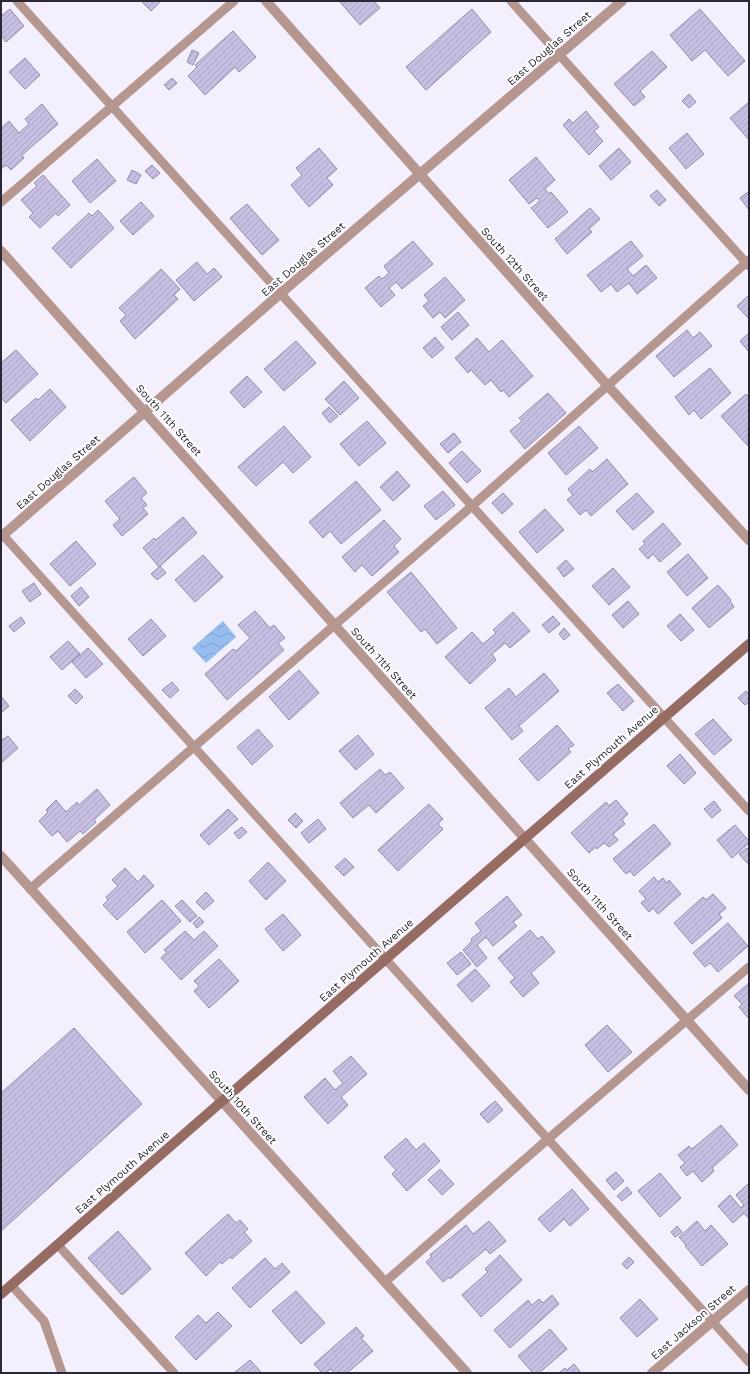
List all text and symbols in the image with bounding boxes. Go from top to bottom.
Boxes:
street label: East Douglas Street [505,8,594,88]
street label: East Douglas Street [259,219,348,299]
street label: South 12th Street [478,225,551,304]
street label: South 11th Street [133,382,205,459]
street label: East Douglas Street [14,432,103,512]
street label: South 11th Street [348,625,420,702]
street label: East Plymouth Avenue [562,703,661,792]
street label: South 11th Street [564,866,636,943]
street label: East Plymouth Avenue [317,916,416,1005]
street label: South 10th Street [206,1068,279,1147]
street label: East Plymouth Avenue [73,1128,172,1217]
street label: East Jackson Street [648,1282,739,1363]

